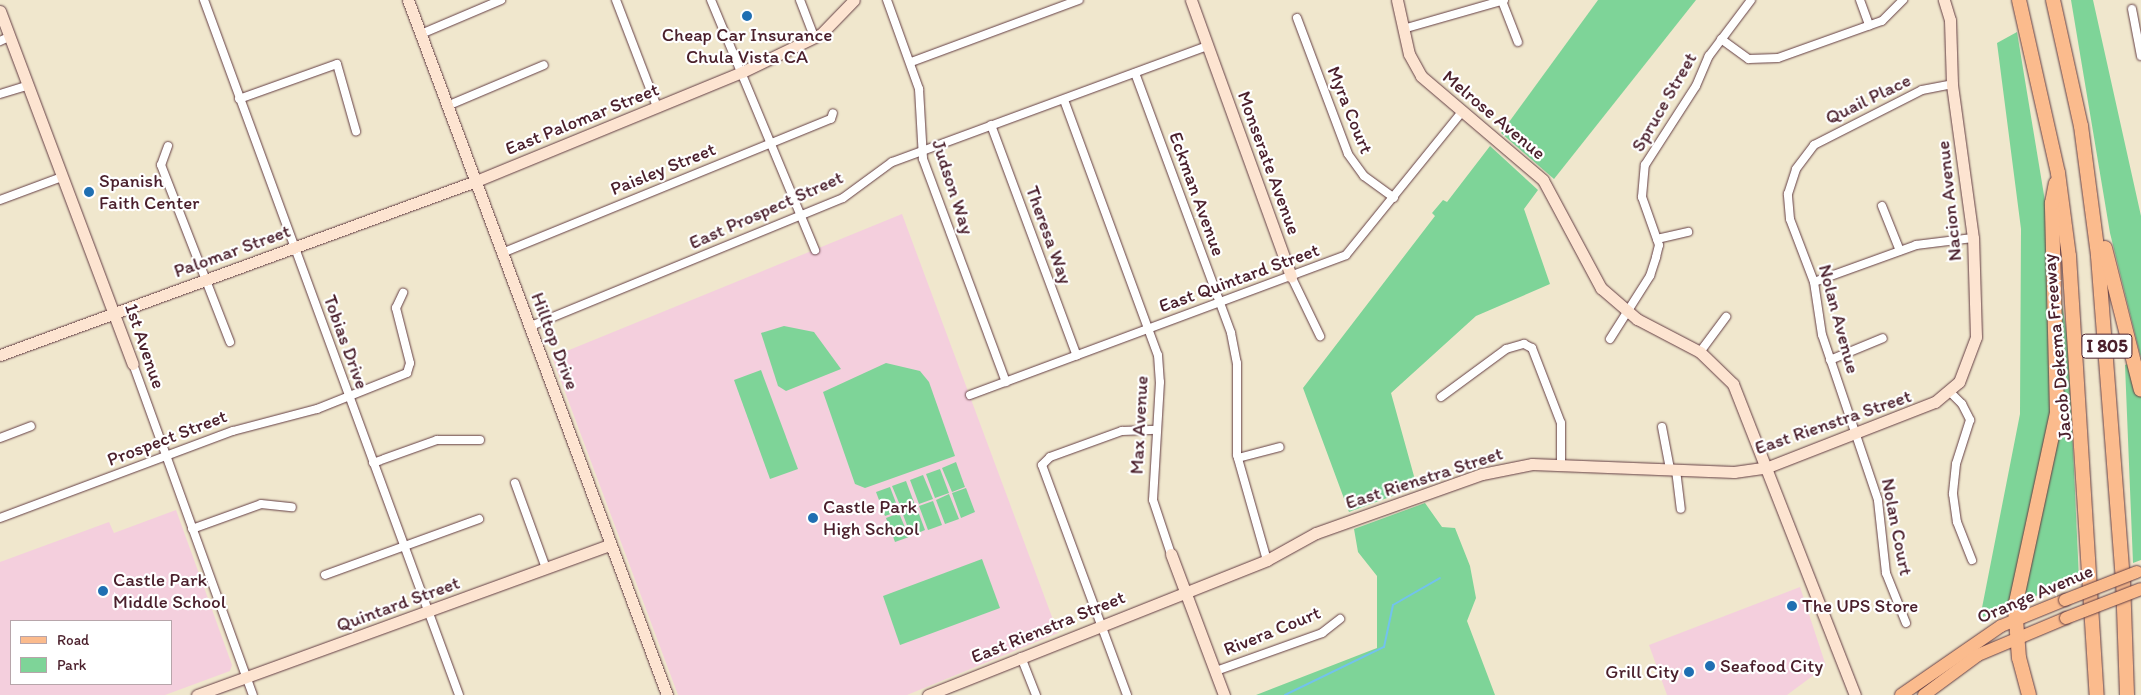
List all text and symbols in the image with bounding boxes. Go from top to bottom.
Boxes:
marker: Cheap Car Insurance Chula Vista CA [741,10,753,22]
place label: Cheap Car Insurance Chula Vista CA [662,24,832,68]
street label: Spruce Street [1626,48,1702,156]
street label: Myra Court [1322,63,1378,157]
street label: Melrose Avenue [1438,65,1550,165]
street label: Quail Place [1822,69,1914,129]
street label: East Palomar Street [502,78,662,160]
street label: Monserate Avenue [1233,89,1305,237]
street label: Eckman Avenue [1164,129,1230,259]
street label: Judson Way [927,137,979,237]
street label: Paisley Street [607,138,719,200]
street label: Nacion Avenue [1931,140,1967,262]
street label: East Prospect Street [685,166,847,254]
place label: Spanish Faith Center [99,170,200,214]
street label: Theresa Way [1021,183,1077,287]
marker: Spanish Faith Center [83,186,95,198]
street label: Palomar Street [171,219,293,283]
street label: East Quintard Street [1155,238,1323,318]
street label: Jacob Dekema Freeway [2037,252,2077,442]
street label: Nolan Avenue [1814,262,1864,376]
street label: Hilltop Drive [526,289,584,393]
street label: Tobias Drive [318,292,374,392]
street label: 1st Avenue [120,301,170,391]
road number: I 805 [2081,331,2133,362]
street label: Max Avenue [1125,376,1153,474]
street label: East Rienstra Street [1752,385,1914,459]
street label: Prospect Street [104,405,230,471]
street label: East Rienstra Street [1343,442,1505,514]
street label: Nolan Court [1876,476,1918,578]
place label: Castle Park High School [823,496,919,540]
marker: Castle Park High School [807,512,819,524]
street label: Orange Avenue [1974,559,2096,629]
place label: Castle Park Middle School [113,569,226,613]
street label: Quintard Street [333,571,463,637]
marker: Castle Park Middle School [97,585,109,597]
street label: East Rienstra Street [968,586,1128,668]
place label: The UPS Store [1802,595,1918,617]
marker: The UPS Store [1786,600,1798,612]
street label: Rivera Court [1220,601,1324,661]
legend [10,620,172,685]
text: Road [57,631,89,649]
place label: Seafood City [1720,655,1823,677]
text: Park [57,656,87,674]
marker: Seafood City [1704,660,1716,672]
place label: Grill City [1605,661,1679,683]
marker: Grill City [1683,666,1695,678]

